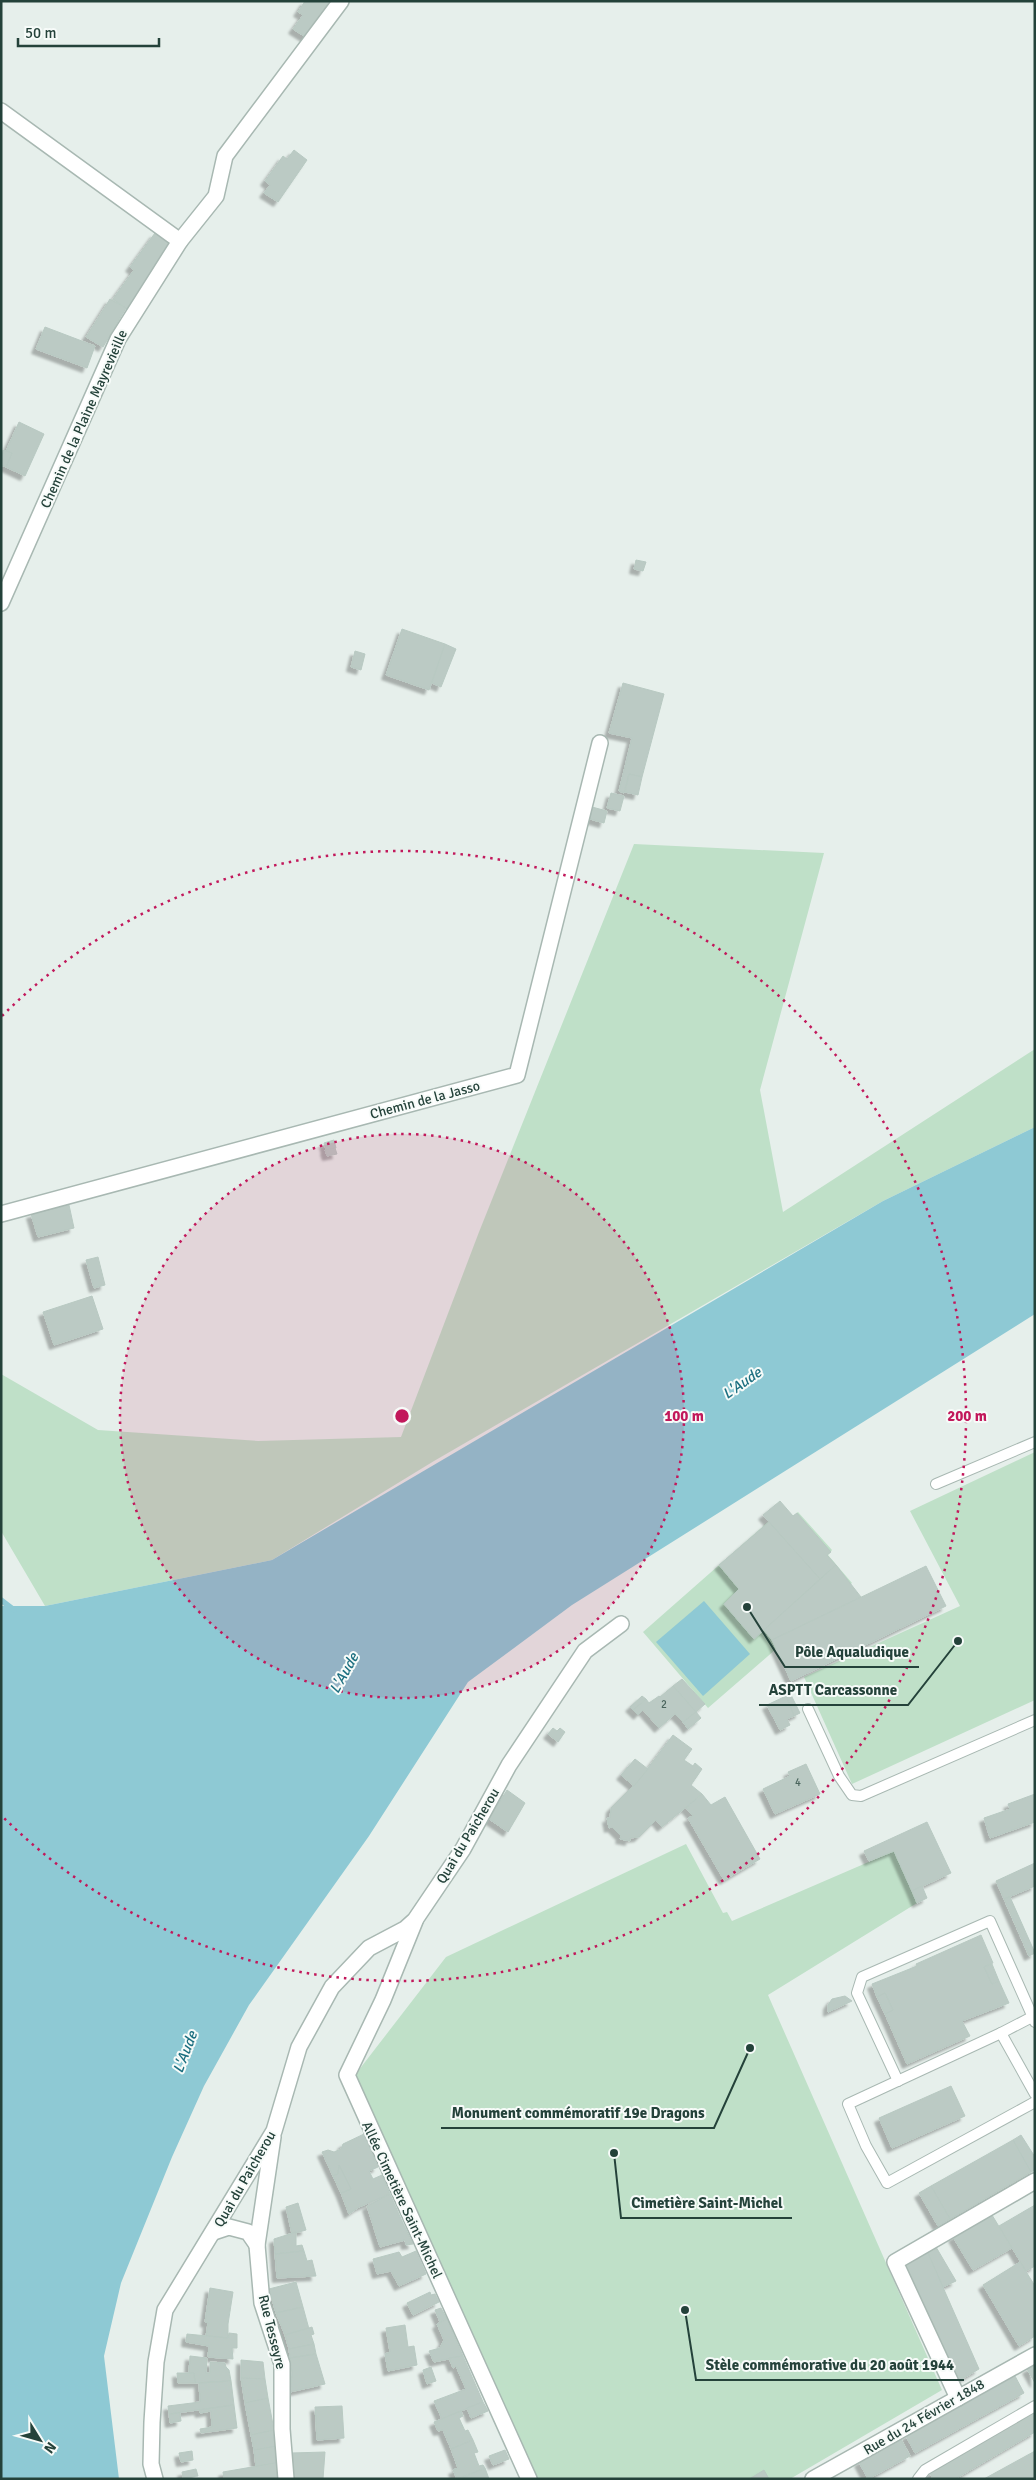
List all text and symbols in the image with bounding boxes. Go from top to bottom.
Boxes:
scale bar [18,15,159,47]
text: 50 m [25,24,56,42]
street label: Chemin de la Plaine Mayrevieille [37,327,131,511]
street label: Chemin de la Jasso [368,1077,482,1123]
water label: L'Aude [719,1362,766,1403]
centre of rings [393,1407,411,1425]
text: 100 m [664,1407,704,1425]
text: 200 m [947,1407,987,1425]
callout: Pôle Aqualudique [785,1637,919,1667]
text: Pôle Aqualudique [795,1643,909,1661]
water label: L'Aude [326,1648,363,1696]
callout: ASPTT Carcassonne [759,1675,908,1705]
text: ASPTT Carcassonne [769,1681,897,1699]
house number: 2 [661,1698,667,1711]
house number: 4 [795,1776,801,1789]
street label: Quai du Paicherou [433,1785,503,1887]
water label: L'Aude [169,2027,202,2076]
callout: Monument commémoratif 19e Dragons [441,2098,714,2128]
text: Monument commémoratif 19e Dragons [451,2104,705,2122]
street label: Allée Cimetière Saint-Michel [358,2119,446,2281]
street label: Quai du Paicherou [211,2128,279,2230]
callout: Cimetière Saint-Michel [621,2188,792,2218]
text: Cimetière Saint-Michel [631,2194,783,2212]
street label: Rue Tesseyre [255,2293,289,2371]
callout: Stèle commémorative du 20 août 1944 [696,2350,964,2380]
text: Stèle commémorative du 20 août 1944 [706,2356,954,2374]
street label: Rue du 24 Février 1848 [860,2375,988,2459]
north arrow [15,2415,65,2465]
text: N [40,2439,60,2457]

